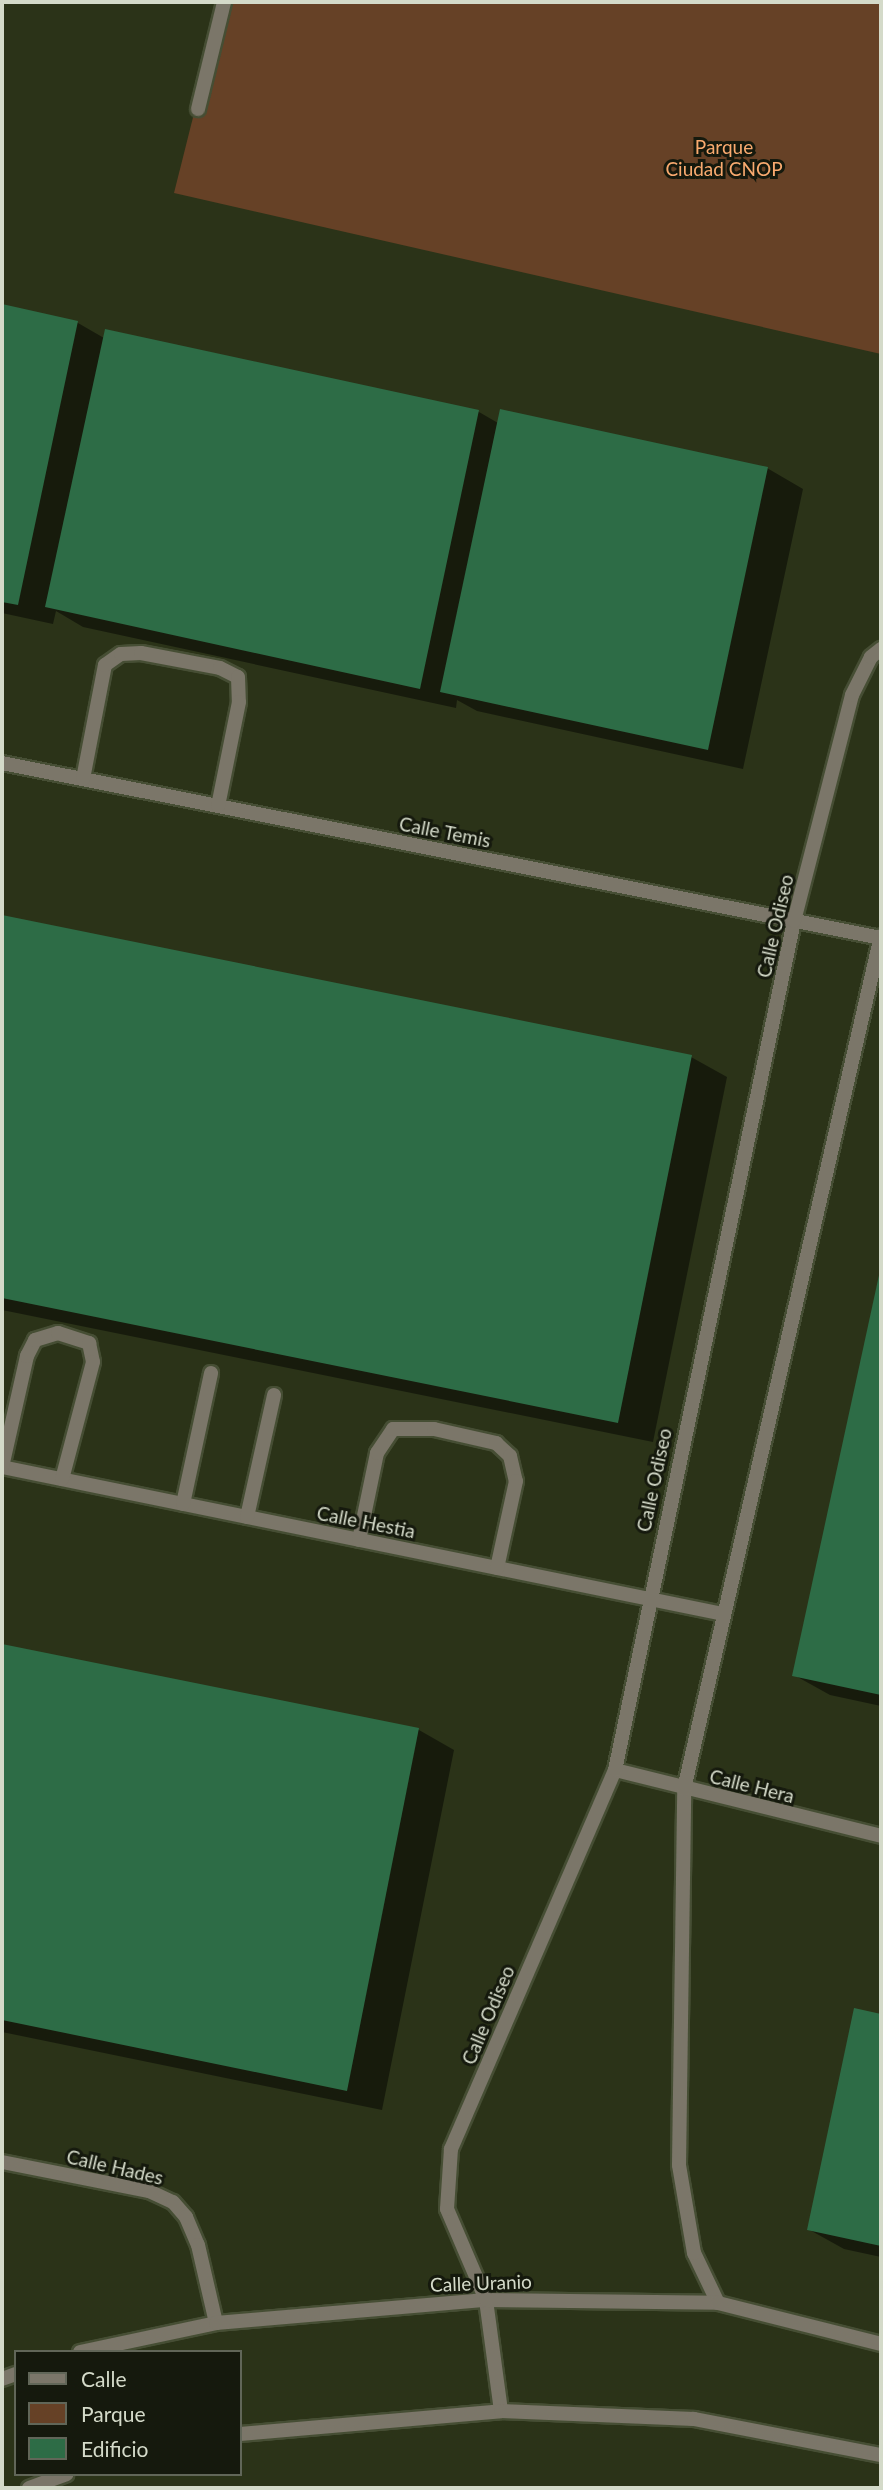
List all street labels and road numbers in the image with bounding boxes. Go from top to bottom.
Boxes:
street label: Calle Temis [397,812,493,852]
street label: Calle Odiseo [752,872,798,980]
street label: Calle Odiseo [632,1426,676,1534]
street label: Calle Hestia [315,1501,417,1543]
street label: Calle Hera [707,1764,797,1808]
street label: Calle Odiseo [457,1962,519,2068]
street label: Calle Hades [64,2145,166,2189]
street label: Calle Uranio [430,2270,532,2296]

